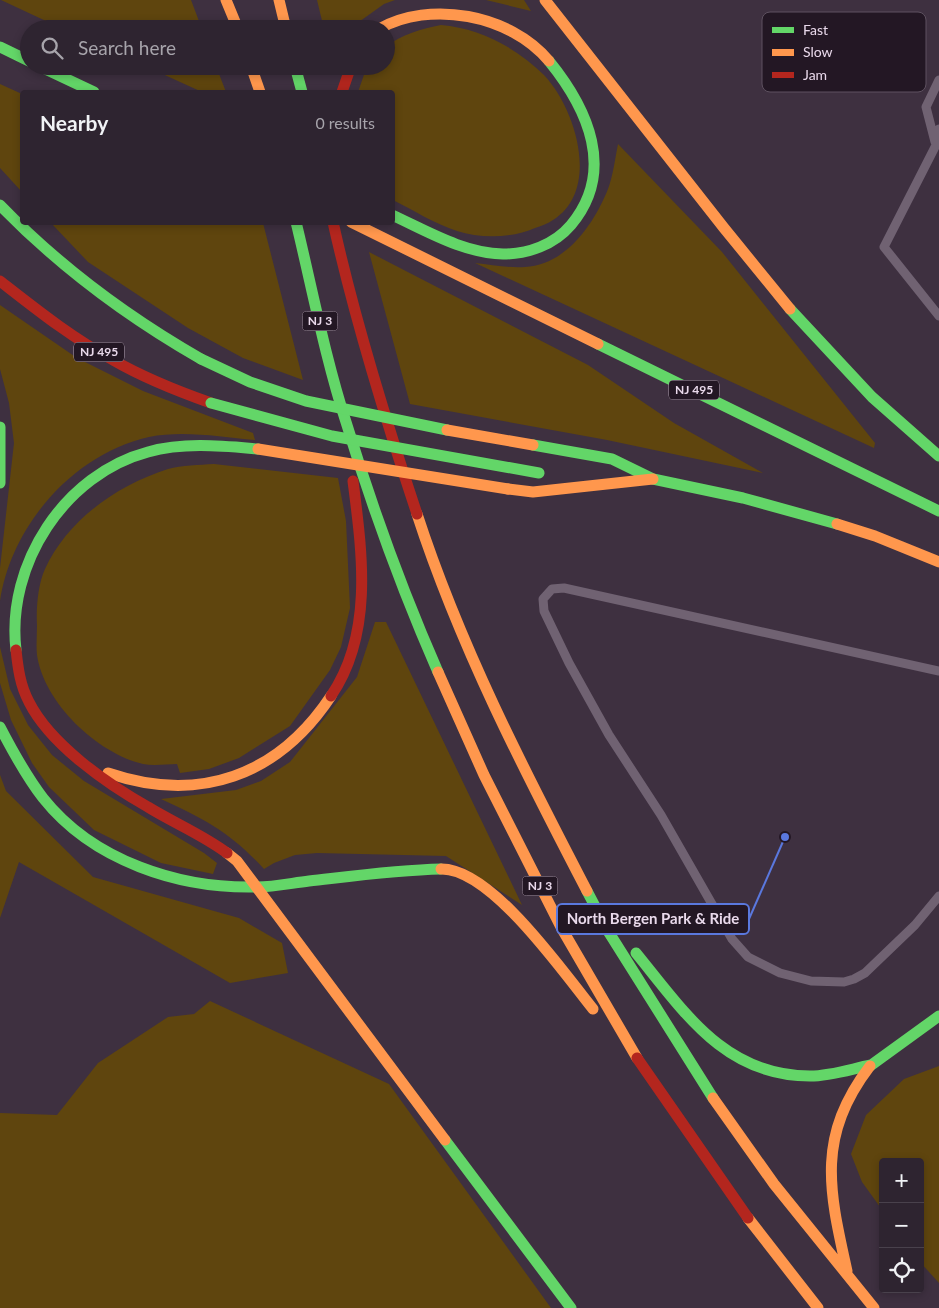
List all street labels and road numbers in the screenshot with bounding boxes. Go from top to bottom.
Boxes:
road number: NJ 3 [302,312,338,331]
road number: NJ 495 [74,342,124,362]
road number: NJ 495 [669,380,719,400]
road number: NJ 3 [522,876,558,896]

